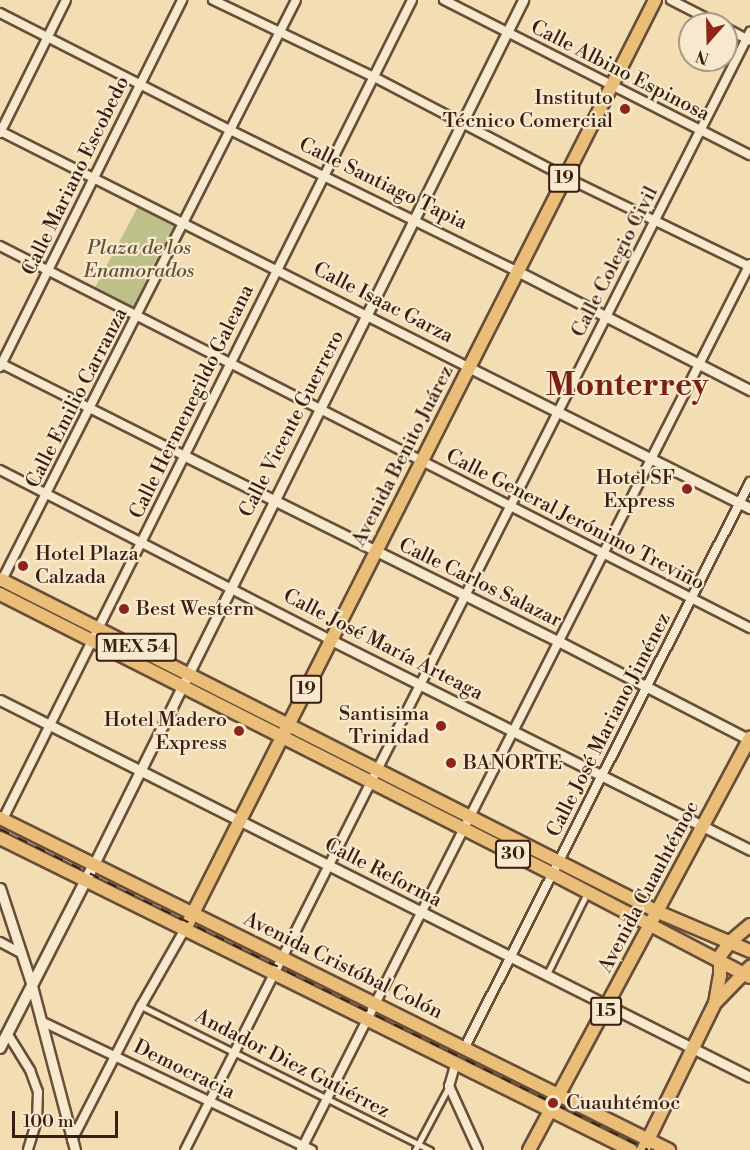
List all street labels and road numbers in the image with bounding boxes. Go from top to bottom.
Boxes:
street label: Calle Albino Espinosa [527,15,713,127]
street label: Calle Mariano Escobedo [17,72,135,280]
street label: Calle Santiago Tapia [295,133,471,235]
road number: 19 [548,163,580,193]
street label: Calle Colegio Civil [567,183,663,341]
street label: Calle Isaac Garza [309,257,457,349]
street label: Calle Hermenegildo Galeana [125,281,259,523]
street label: Calle Emilio Carranza [21,304,133,492]
street label: Calle Vicente Guerrero [234,327,350,521]
street label: Avenida Benito Juárez [347,362,459,550]
street label: Calle General Jerónimo Treviño [442,444,708,596]
street label: Calle Carlos Salazar [395,533,565,633]
street label: Calle José María Arteaga [279,584,487,706]
street label: Calle José Mariano Jiménez [542,609,676,841]
road number: MEX 54 [96,632,176,662]
road number: 19 [290,674,322,704]
street label: Avenida Cuauhtémoc [594,797,704,977]
street label: Calle Reforma [320,833,446,913]
road number: 30 [495,839,531,869]
street label: Avenida Cristóbal Colón [239,907,447,1025]
road number: 15 [590,996,622,1026]
street label: Andador Diez Gutiérrez [191,1004,393,1124]
street label: Democracia [129,1035,239,1105]

